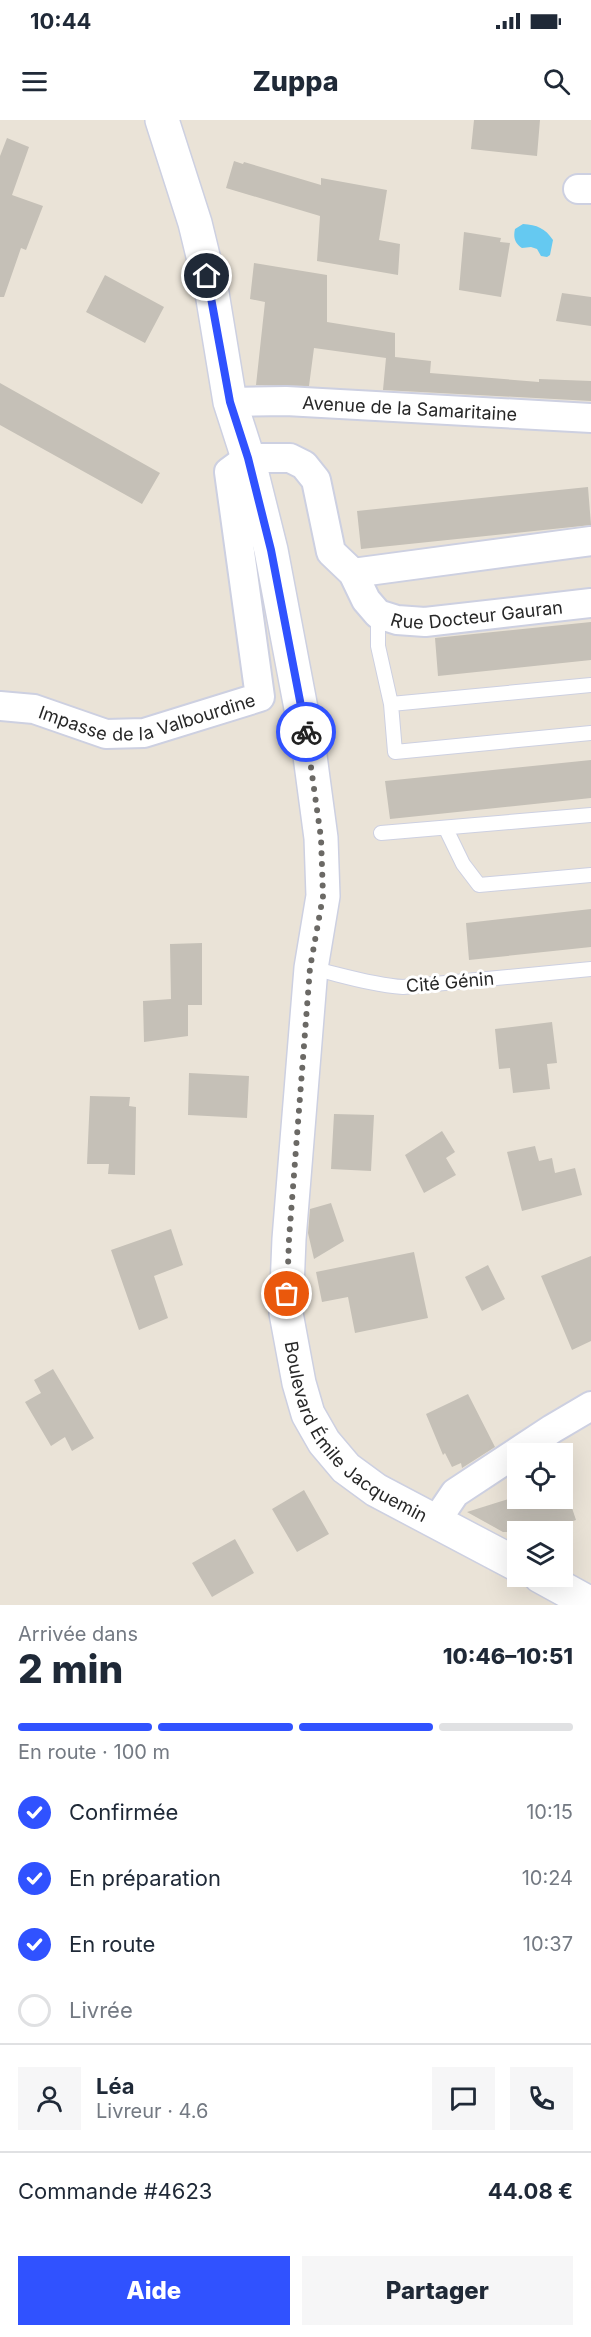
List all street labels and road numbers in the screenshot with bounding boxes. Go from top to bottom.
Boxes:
street label: Avenue de la Samaritaine [302,391,518,424]
street label: Rue Docteur Gauran [388,596,564,633]
street label: Impasse de la Valbourdine [36,689,258,744]
street label: Cité Génin [405,968,495,996]
street label: Boulevard Émile Jacquemin [281,1339,431,1526]

